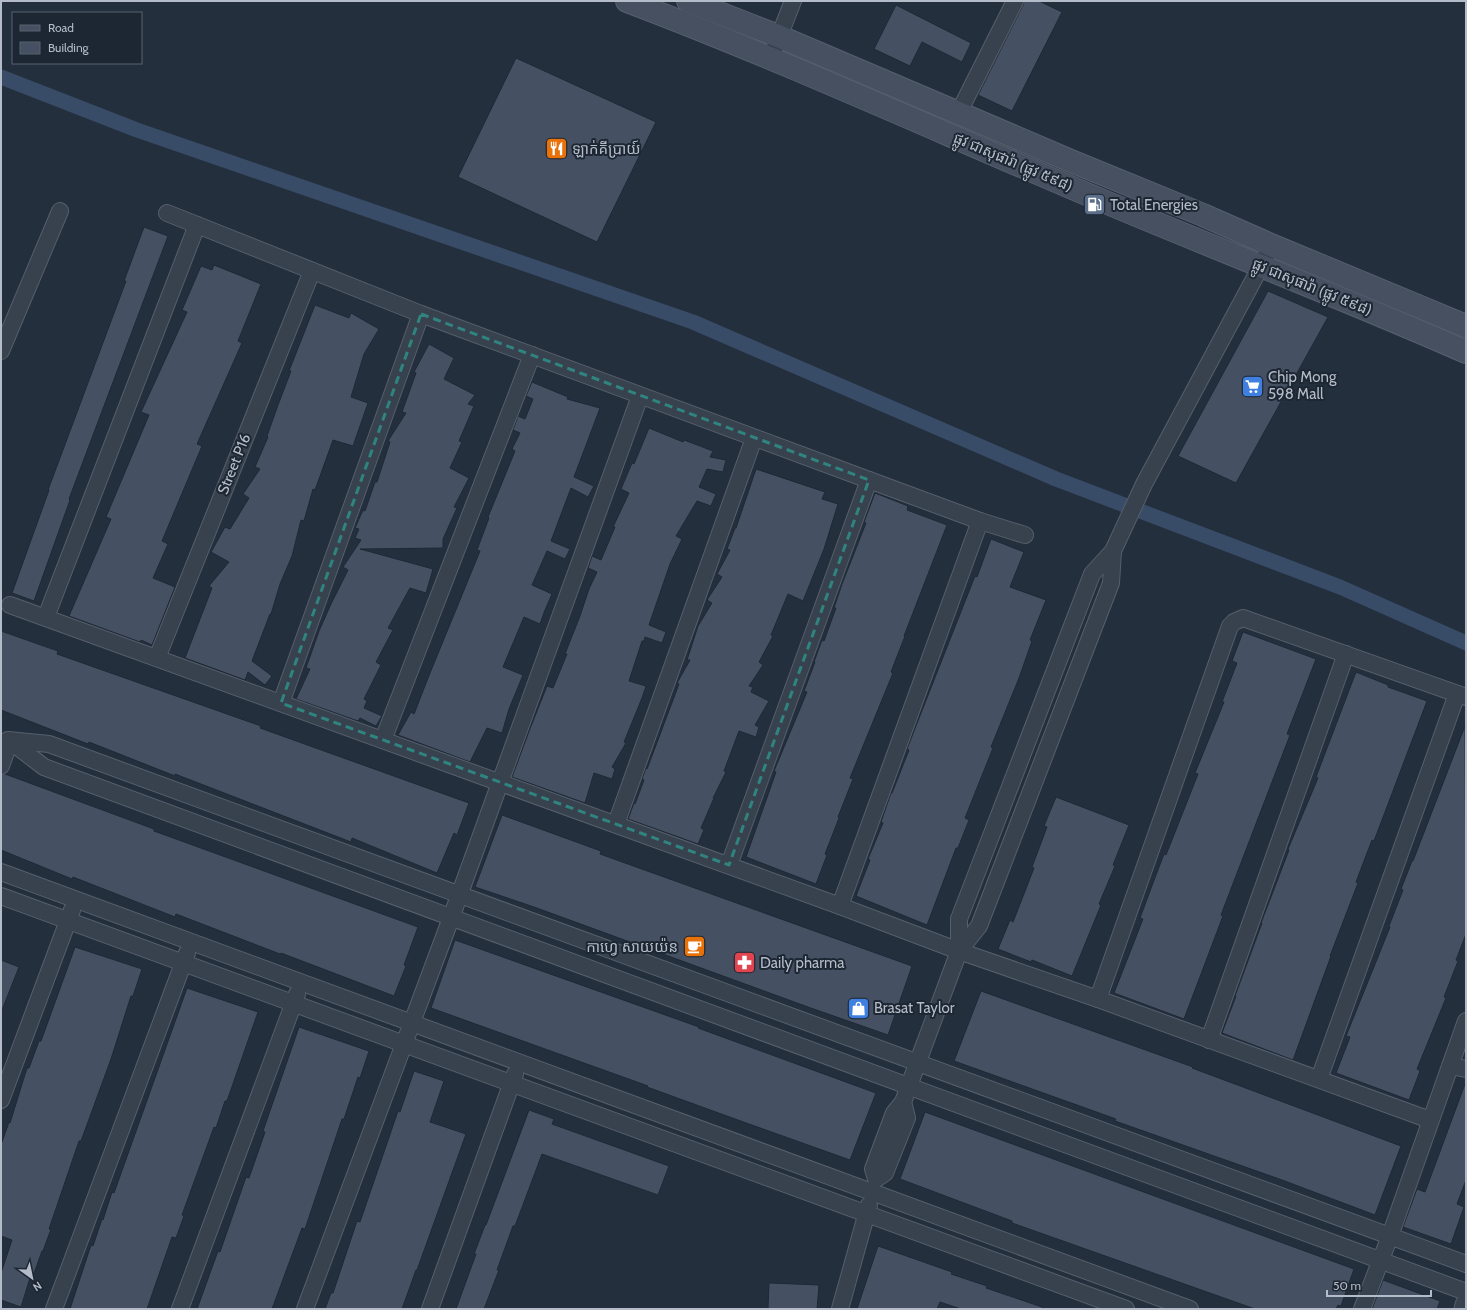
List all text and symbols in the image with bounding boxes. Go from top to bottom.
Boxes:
legend [12,12,142,64]
text: Road [48,20,74,35]
text: Building [48,40,90,55]
street label: ផ្លូវ ជាសុផារ៉ា (ផ្លូវ ៥៩៨) [949,129,1075,199]
restaurant icon: ឡាក់គីប្រាយ៍ [544,136,570,162]
place label: ឡាក់គីប្រាយ៍ [572,140,641,158]
fuel station icon: Total Energies [1081,192,1107,218]
place label: Total Energies [1110,196,1198,214]
street label: ផ្លូវ ជាសុផារ៉ា (ផ្លូវ ៥៩៨) [1248,255,1375,323]
place label: Chip Mong 598 Mall [1268,368,1337,403]
supermarket icon: Chip Mong 598 Mall [1240,373,1266,399]
street label: Street P16 [214,431,254,497]
cafe icon: កាហ្វេ សាយយ៉ន [681,934,707,960]
place label: កាហ្វេ សាយយ៉ន [586,938,678,956]
pharmacy icon: Daily pharma [731,950,757,976]
place label: Daily pharma [760,954,845,972]
shop icon: Brasat Taylor [846,995,872,1021]
place label: Brasat Taylor [874,999,955,1017]
north arrow [12,1258,52,1298]
scale bar [1327,1272,1431,1298]
text: N [30,1278,45,1294]
text: 50 m [1333,1278,1361,1293]

